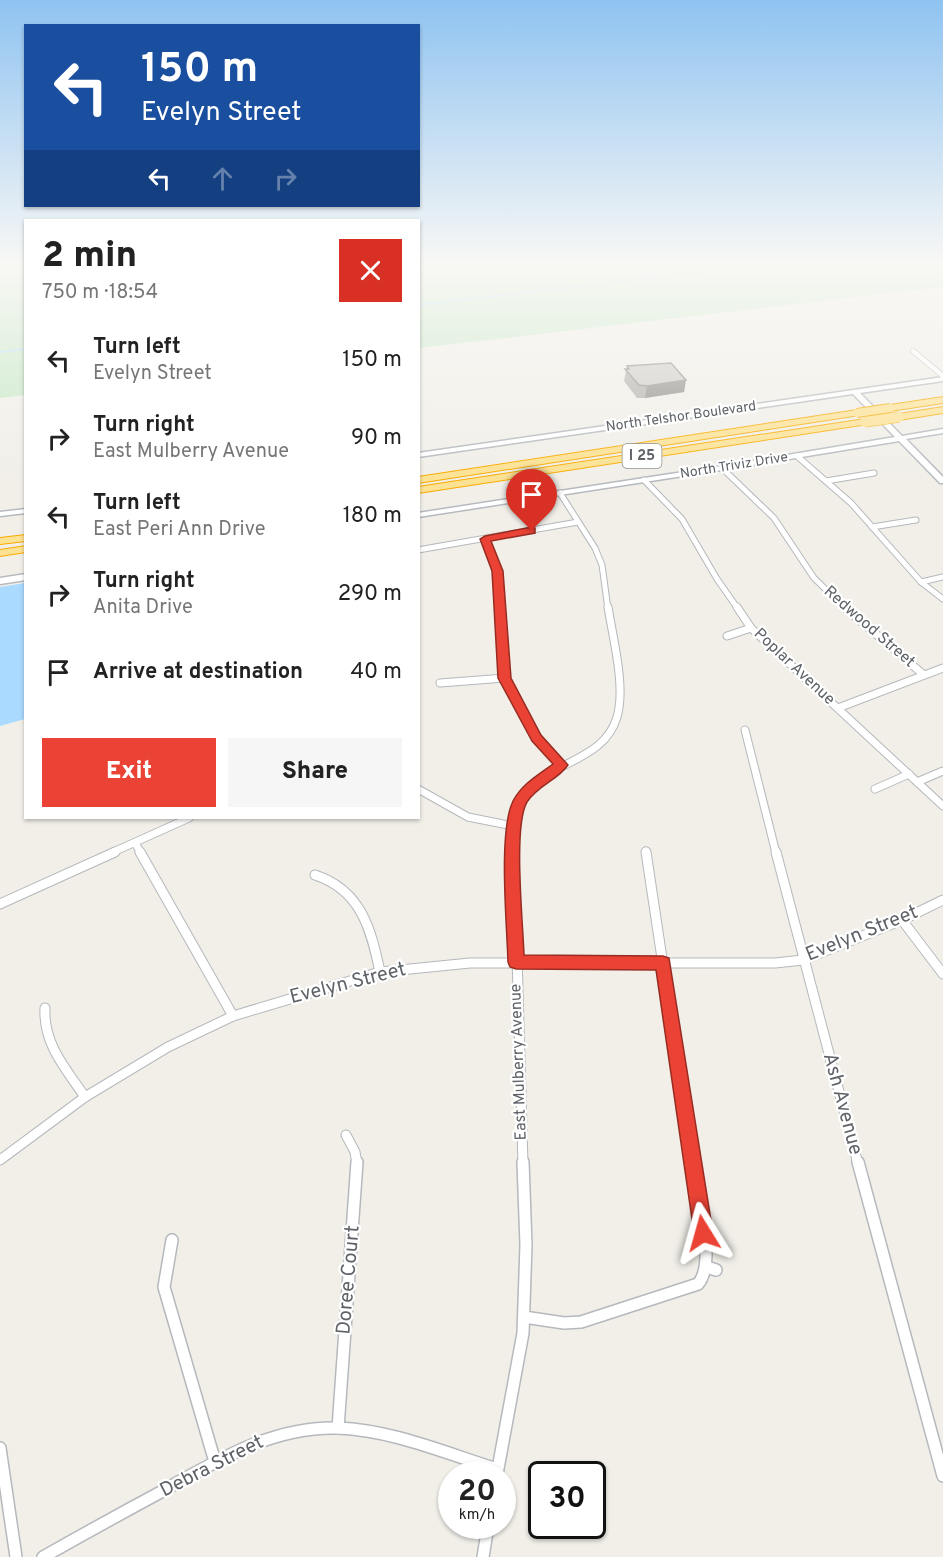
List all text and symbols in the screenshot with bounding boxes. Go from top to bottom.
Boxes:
text: 150 m [141,44,258,97]
icon: left [42,48,120,126]
text: Evelyn Street [141,96,301,130]
icon: left [143,162,176,195]
icon: ahead [206,162,239,195]
icon: right [269,162,302,195]
text: 2 min [42,234,137,280]
button: close [339,239,402,302]
text: 750 m · 18:54 [42,280,158,306]
text: Turn left [93,334,181,361]
icon: left [42,344,75,377]
text: 150 m [342,347,402,374]
text: Evelyn Street [93,361,212,387]
street label: North Telshor Boulevard [605,398,757,436]
text: Turn right [93,412,195,439]
icon: right [42,422,75,455]
text: 90 m [351,425,402,452]
text: East Mulberry Avenue [93,439,289,465]
road number: I 25 [622,444,662,468]
street label: North Triviz Drive [679,449,789,483]
pin [506,469,557,531]
icon: arrive [515,478,548,511]
text: Turn left [93,490,181,517]
icon: left [42,500,75,533]
text: 180 m [343,503,402,530]
text: East Peri Ann Drive [93,517,266,543]
text: Turn right [93,568,195,595]
icon: right [42,578,75,611]
text: 290 m [338,581,402,608]
street label: Redwood Street [819,582,919,672]
text: Anita Drive [93,595,193,621]
street label: Poplar Avenue [749,624,839,710]
icon: arrive [42,656,75,689]
text: Arrive at destination [93,659,303,686]
text: 40 m [350,659,402,686]
button: Exit [42,738,216,807]
button: Share [228,738,402,807]
street label: Evelyn Street [802,900,922,968]
street label: Evelyn Street [287,957,409,1011]
street label: East Mulberry Avenue [506,983,532,1141]
street label: Ash Avenue [816,1050,868,1158]
position arrow [671,1201,735,1265]
street label: Doree Court [331,1224,367,1336]
street label: Debra Street [156,1430,268,1504]
speed limit sign: 30 [528,1461,606,1539]
text: 20 [458,1474,496,1511]
text: km/h [459,1506,495,1525]

